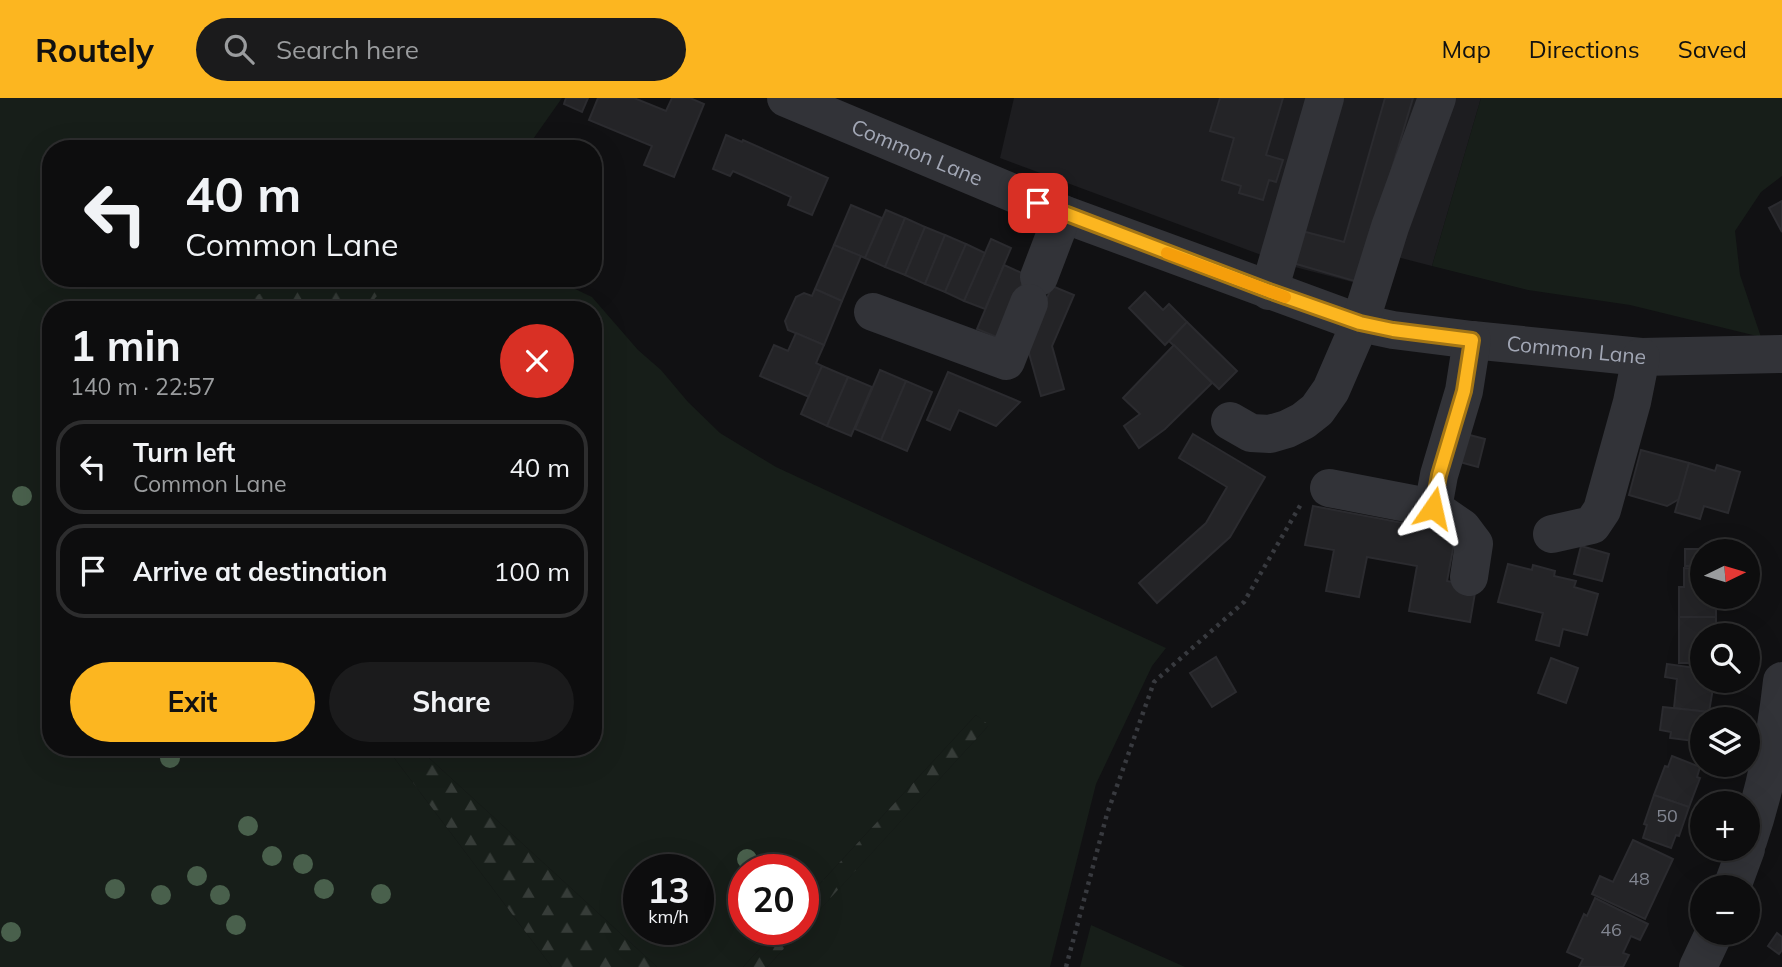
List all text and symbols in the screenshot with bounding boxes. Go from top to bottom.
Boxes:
search box [196,18,686,81]
text: Routely [35,29,154,70]
icon: search [220,30,258,68]
text: Search here [276,33,419,66]
text: Map [1441,34,1491,64]
text: Directions [1529,34,1640,64]
text: Saved [1678,34,1747,64]
street label: Common Lane [848,113,987,191]
text: 40 m [185,163,301,224]
icon: left [70,168,161,259]
pin [1008,173,1068,233]
icon: arrive [1019,184,1057,222]
text: Common Lane [185,224,398,264]
text: 1 min [70,319,181,372]
button: close [500,324,574,398]
street label: Common Lane [1506,330,1648,369]
text: 140 m · 22:57 [70,372,215,401]
text: Turn left [133,436,235,469]
icon: left [74,448,112,486]
text: 40 m [509,451,570,484]
text: Common Lane [133,469,286,498]
position arrow [1396,471,1470,545]
north arrow [1690,539,1760,609]
map controls [1690,539,1760,945]
icon: arrive [74,552,112,590]
text: Arrive at destination [133,555,388,588]
text: 100 m [494,555,570,588]
button: search [1690,623,1760,693]
button: Exit [70,662,315,742]
button: Share [329,662,574,742]
button: layers [1690,707,1760,777]
button: + [1690,791,1760,861]
house number: 50 [1656,804,1678,827]
speed limit sign: 20 [728,854,819,945]
house number: 48 [1628,867,1650,890]
text: 13 [647,868,690,912]
button: − [1690,875,1760,945]
text: km/h [648,905,689,928]
house number: 46 [1600,918,1622,941]

